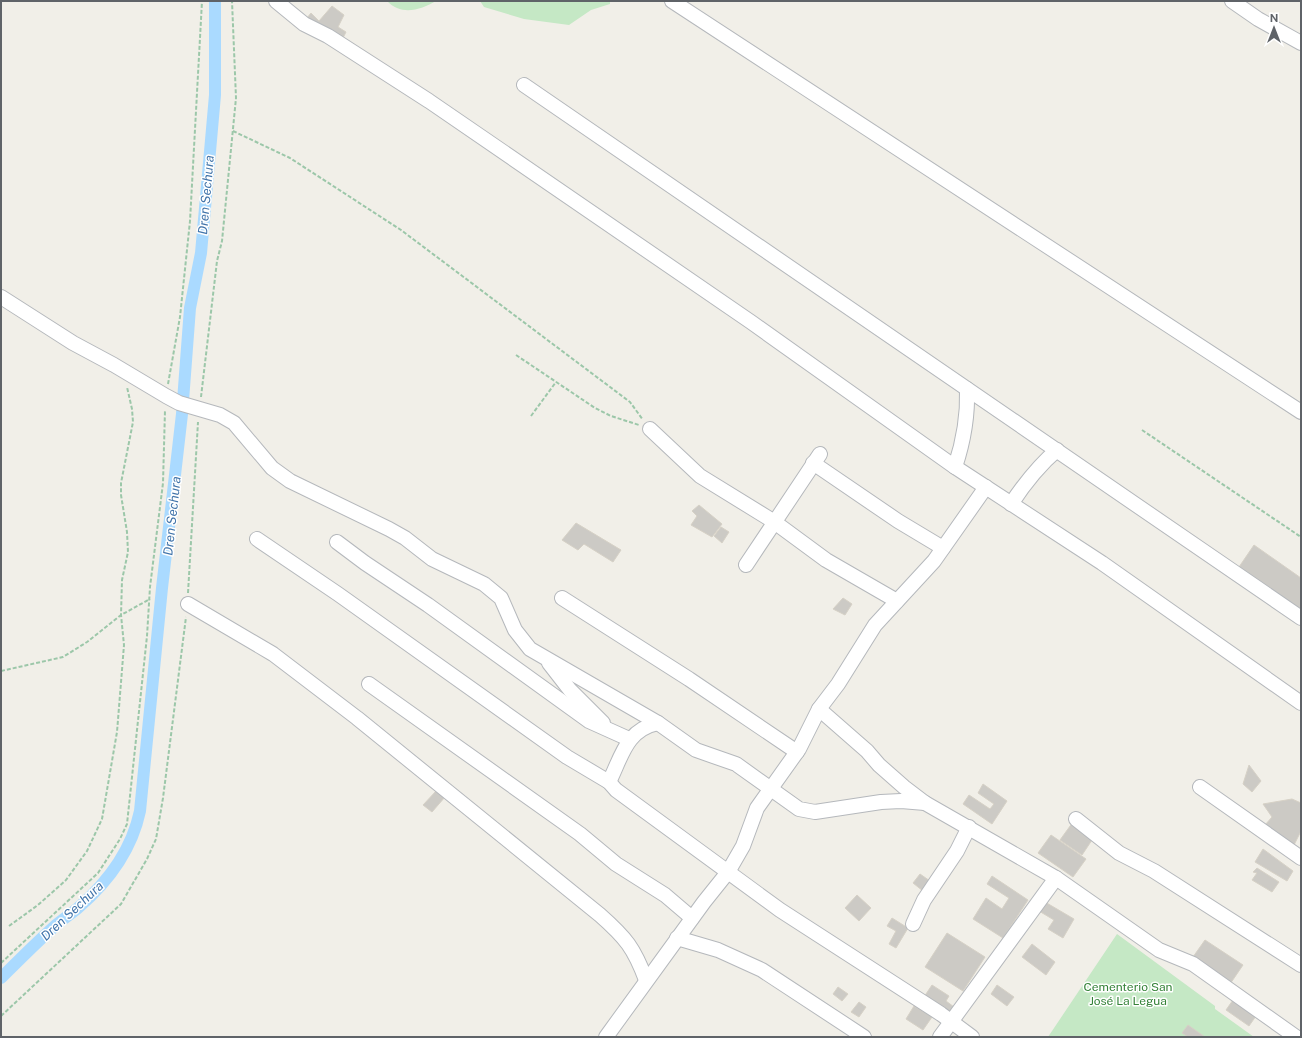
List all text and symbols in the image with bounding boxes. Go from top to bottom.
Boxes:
north arrow [1254,8,1294,48]
text: N [1270,12,1278,24]
water label: Dren Sechura [195,155,217,235]
water label: Dren Sechura [160,476,184,556]
water label: Dren Sechura [38,878,106,944]
park label: Cementerio San José La Legua [1083,980,1173,1008]

